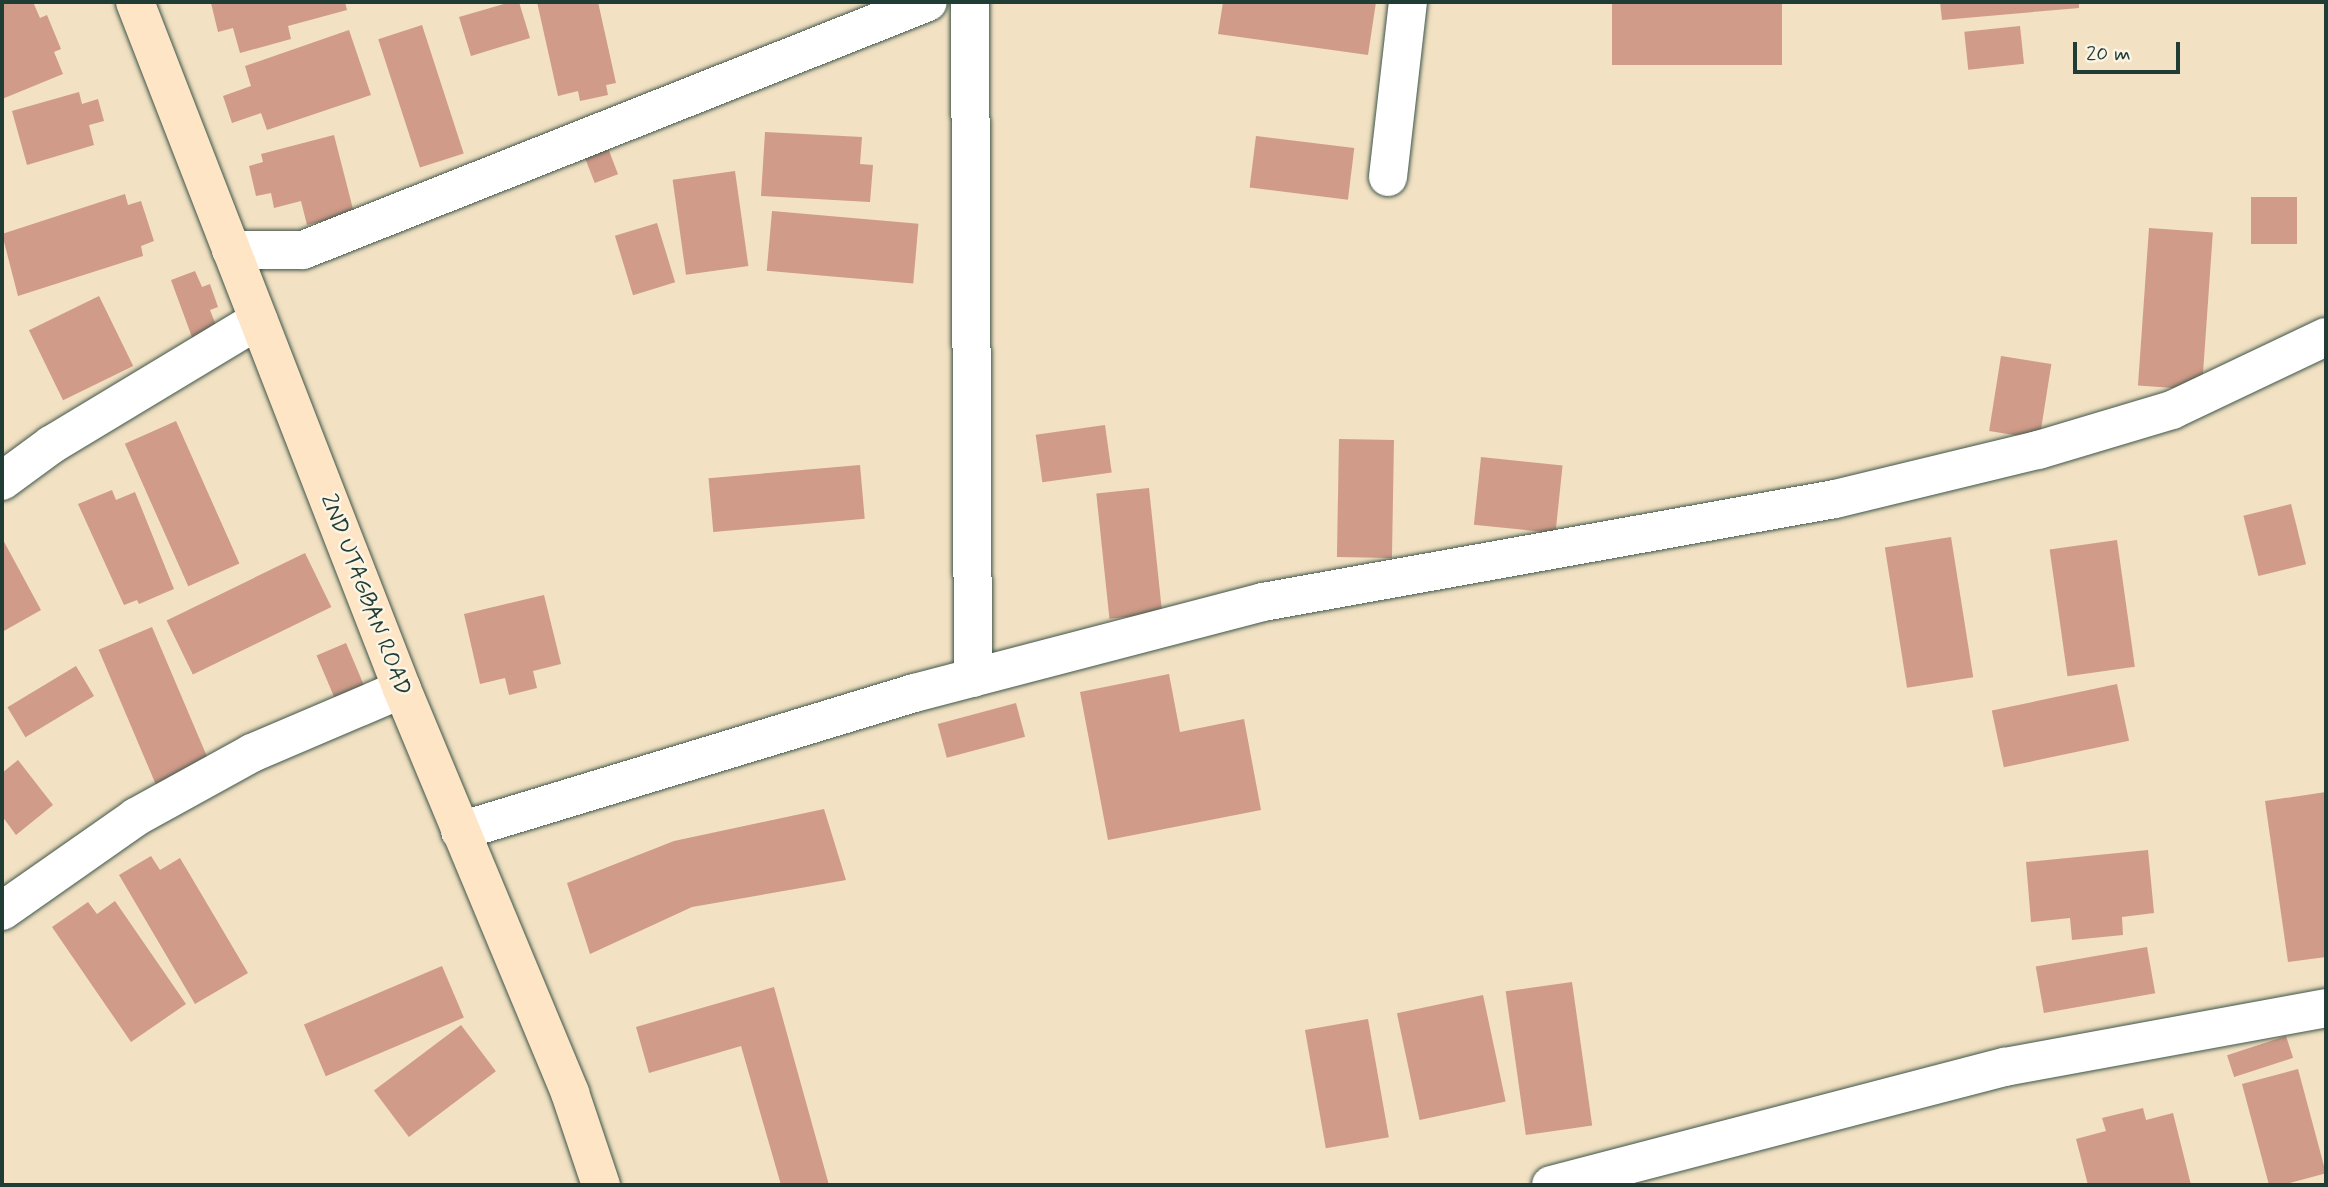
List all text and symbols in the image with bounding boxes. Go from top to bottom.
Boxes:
scale bar [2076,28,2183,72]
text: 20 m [2086,40,2131,68]
street label: 2ND UTAGBAN ROAD [314,490,416,700]

